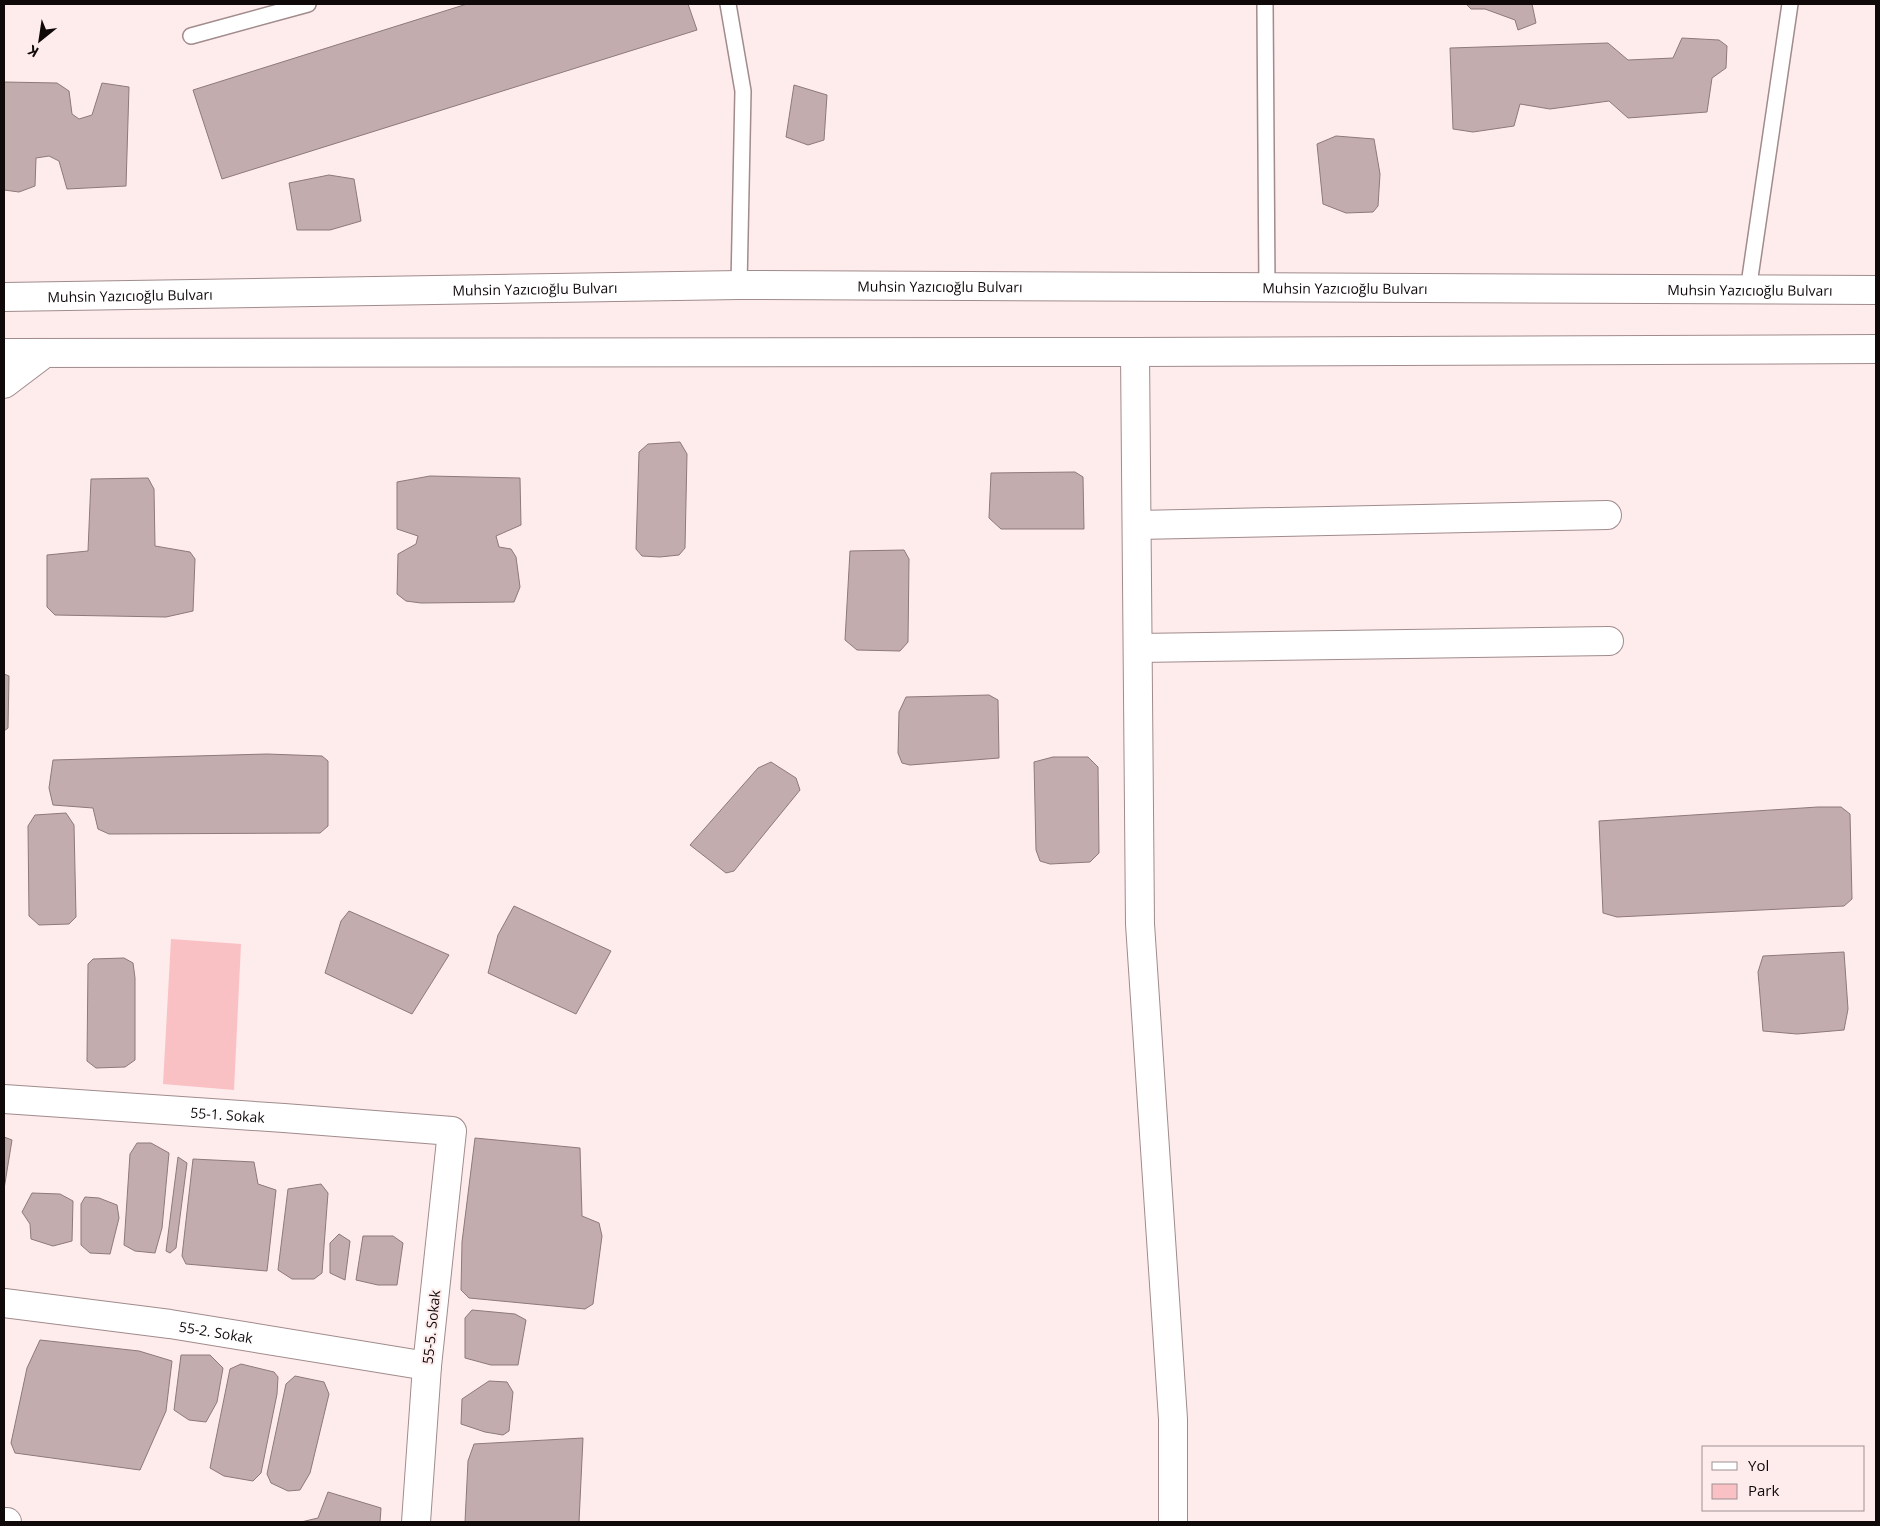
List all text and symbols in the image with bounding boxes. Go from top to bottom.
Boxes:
north arrow [15,15,65,65]
text: K [24,41,42,62]
street label: Muhsin Yazıcıoğlu Bulvarı [857,276,1023,296]
street label: Muhsin Yazıcıoğlu Bulvarı [452,277,618,299]
street label: Muhsin Yazıcıoğlu Bulvarı [1262,278,1428,298]
street label: Muhsin Yazıcıoğlu Bulvarı [1667,280,1833,299]
street label: Muhsin Yazıcıoğlu Bulvarı [47,284,213,306]
street label: 55-1. Sokak [190,1102,266,1126]
street label: 55-5. Sokak [418,1288,444,1365]
street label: 55-2. Sokak [178,1316,255,1347]
legend [1702,1446,1865,1511]
text: Yol [1748,1455,1769,1475]
text: Park [1748,1480,1779,1500]

